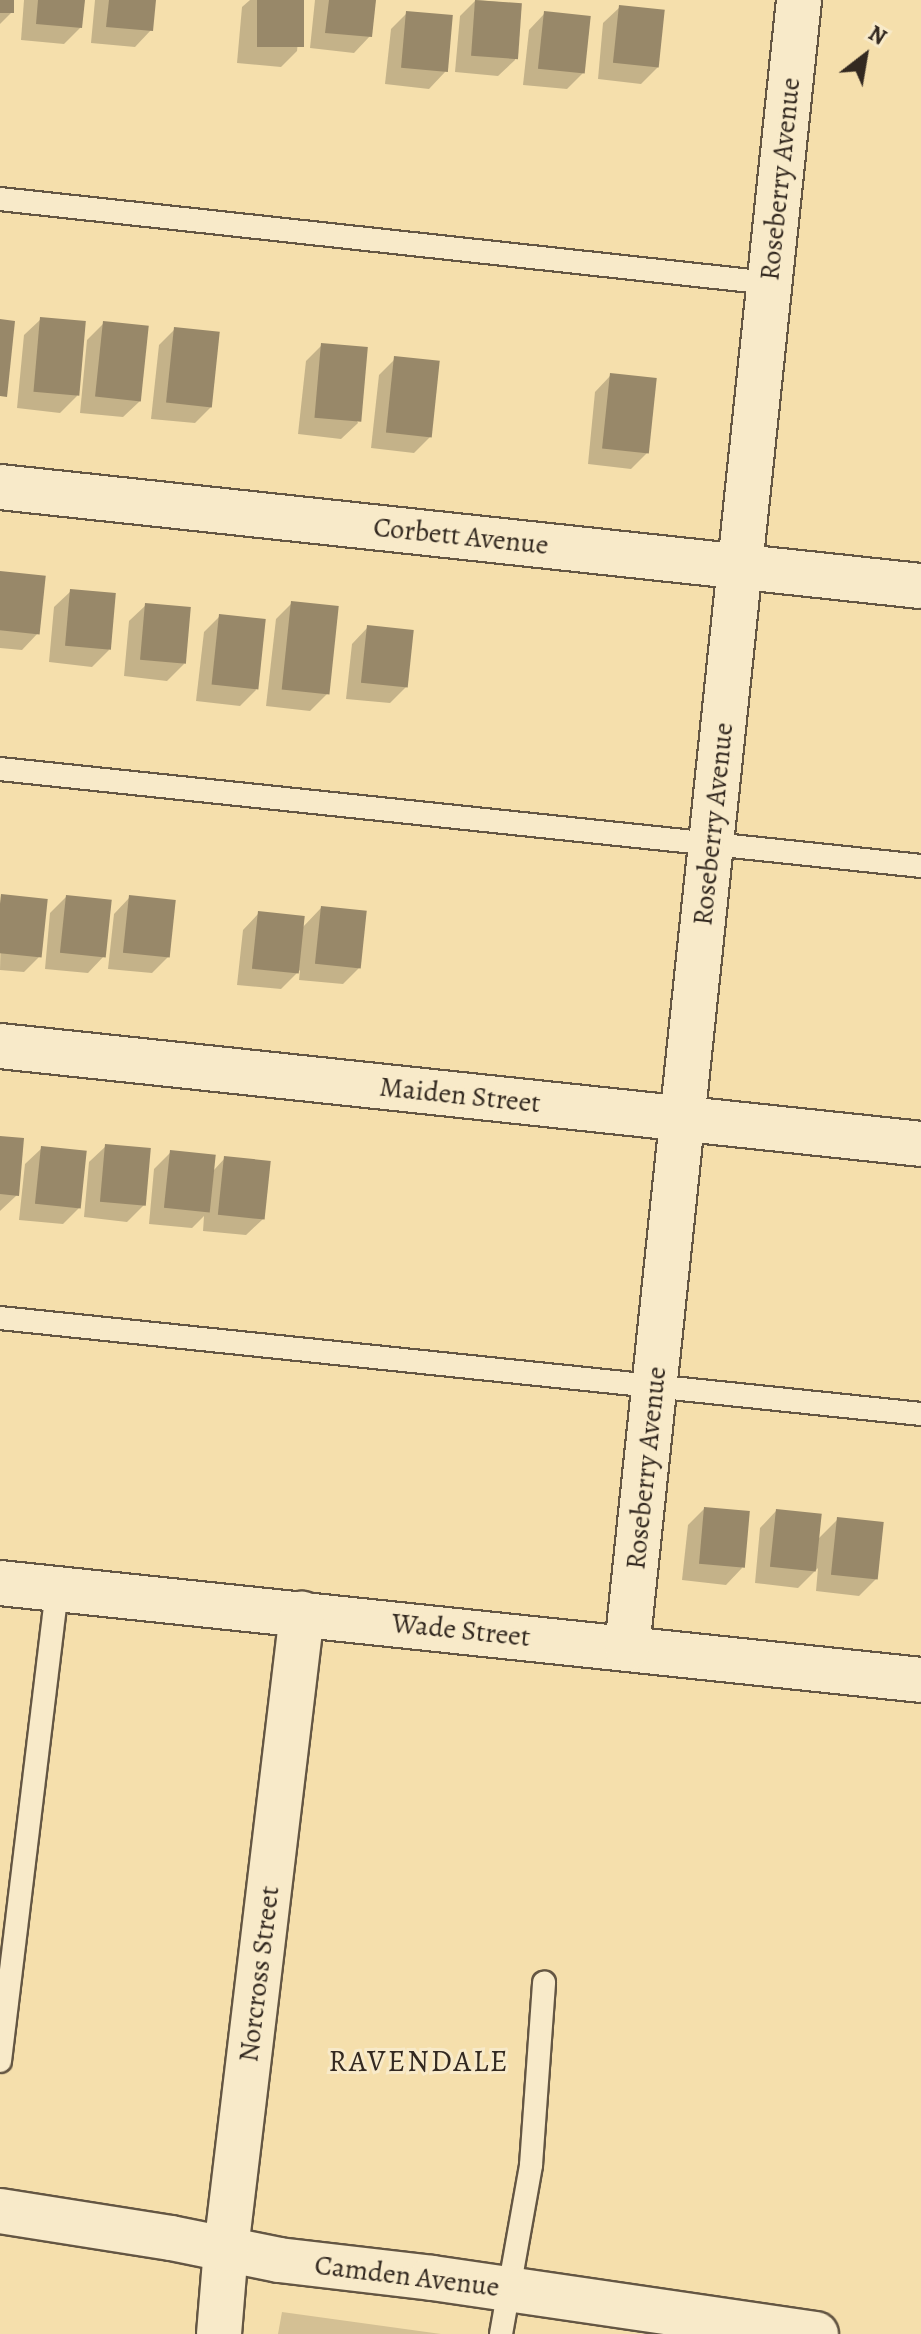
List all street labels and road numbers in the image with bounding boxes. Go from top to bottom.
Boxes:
street label: Roseberry Avenue [753,76,807,282]
street label: Corbett Avenue [372,510,550,562]
street label: Roseberry Avenue [686,721,740,927]
street label: Maiden Street [378,1070,542,1120]
street label: Roseberry Avenue [619,1365,673,1571]
street label: Wade Street [390,1606,532,1654]
street label: Norcross Street [232,1884,286,2064]
street label: Camden Avenue [313,2248,501,2304]

